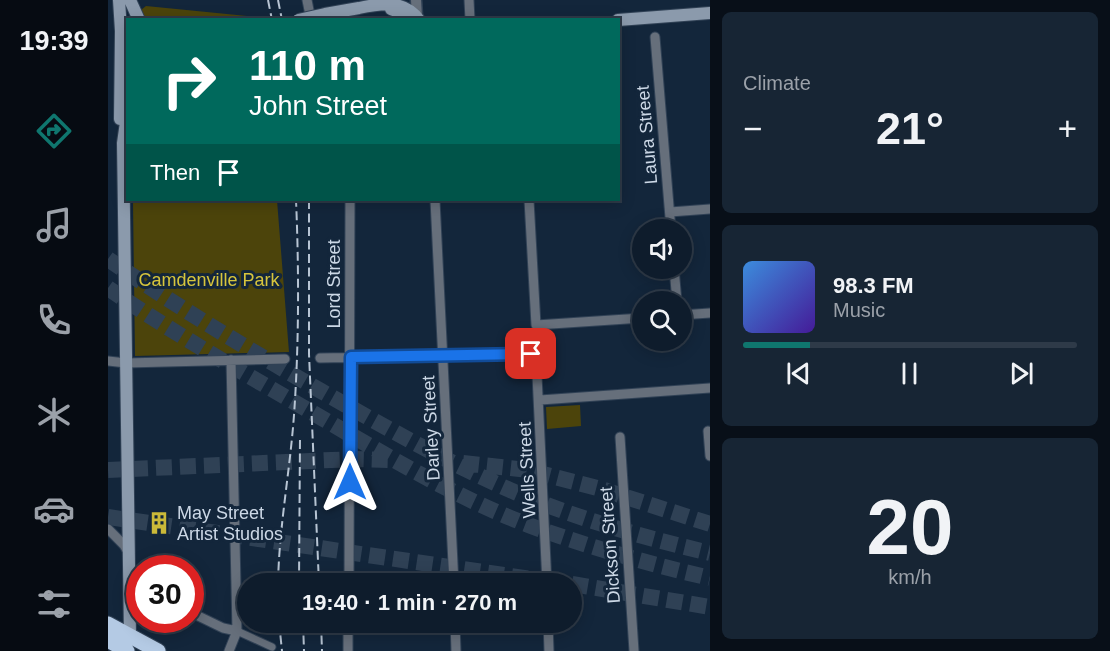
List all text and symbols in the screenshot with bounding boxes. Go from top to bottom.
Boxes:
text: 19:39 [19,26,89,56]
icon: right [150,42,228,120]
text: 110 m [249,42,366,89]
text: Climate [743,72,811,94]
street label: Laura Street [633,85,661,185]
text: John Street [249,91,387,121]
text: 21° [876,103,944,154]
icon: directions [33,110,75,152]
text: − [743,110,762,147]
text: + [1058,110,1077,147]
icon: arrive [212,156,245,189]
text: Then [150,160,200,185]
icon: music [33,204,75,246]
map controls [632,219,692,351]
button: sound [632,219,692,279]
street label: Lord Street [324,239,344,329]
park label: Camdenville Park [138,270,281,290]
text: 98.3 FM [833,273,914,298]
button: search [632,291,692,351]
icon: phone [33,299,75,341]
text: Music [833,299,885,321]
pin [505,328,556,379]
icon: arrive [514,337,547,370]
icon: previous [782,357,815,390]
icon: pause [893,357,926,390]
icon: next [1005,357,1038,390]
street label: Darley Street [418,375,444,481]
icon: climate [33,394,75,436]
street label: Wells Street [514,421,540,519]
position arrow [318,450,382,514]
text: 20 [867,483,953,571]
street label: Dickson Street [596,486,624,604]
icon: car [33,488,75,530]
place label: May Street Artist Studios [177,503,283,544]
building icon: May Street Artist Studios [146,510,172,536]
speed limit sign: 30 [126,555,204,633]
text: km/h [888,566,932,588]
icon: filters [33,583,75,625]
text: 19:40 · 1 min · 270 m [302,590,517,615]

